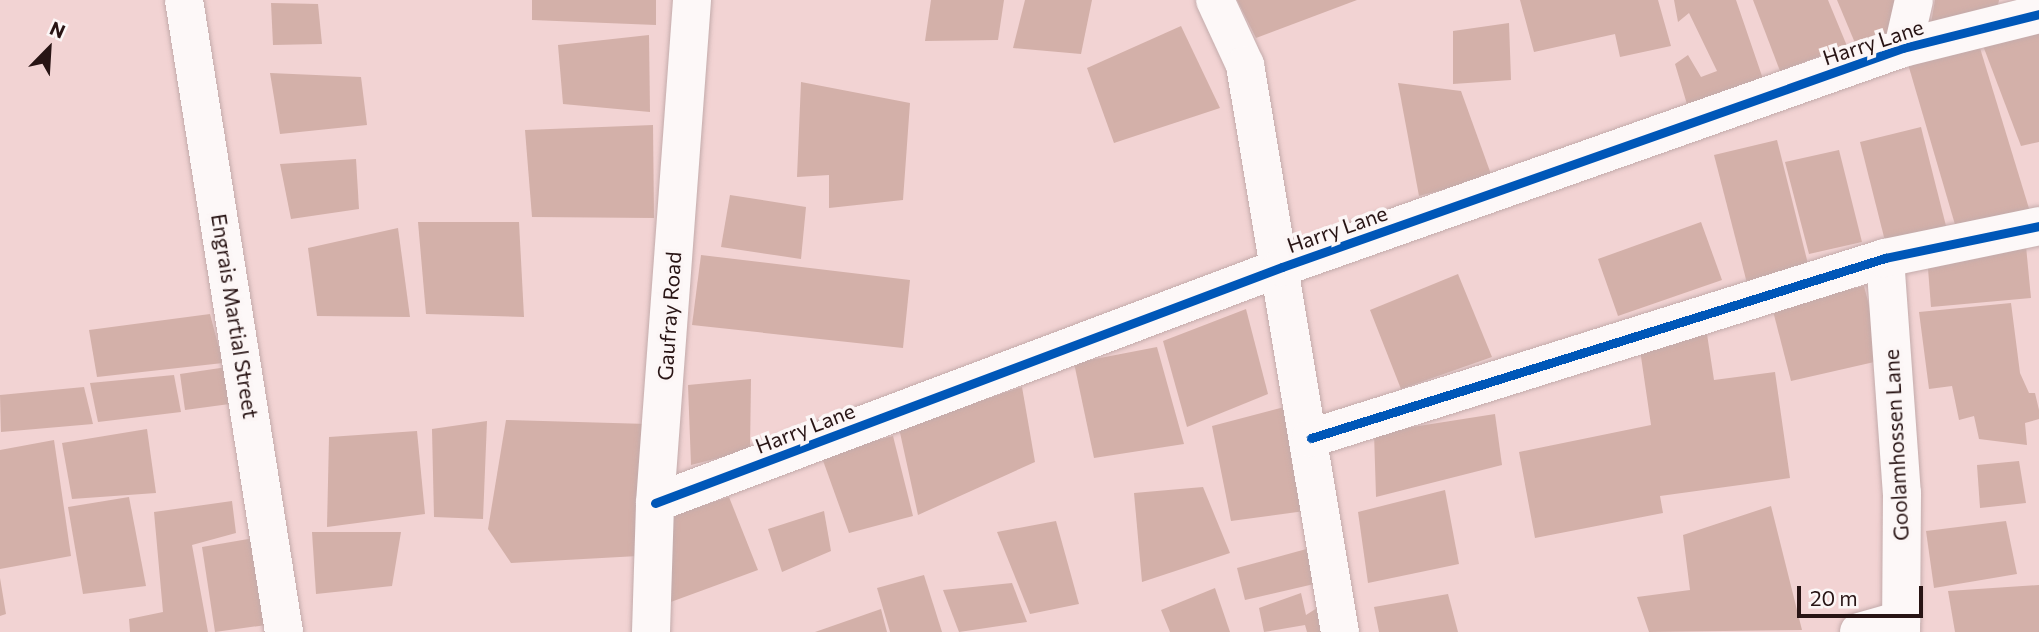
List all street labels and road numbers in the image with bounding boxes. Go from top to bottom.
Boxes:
street label: Harry Lane [1819,14,1927,70]
street label: Harry Lane [1283,200,1391,258]
street label: Engrais Martial Street [206,212,264,420]
street label: Gaufray Road [652,251,686,381]
street label: Goolamhossen Lane [1878,349,1914,541]
street label: Harry Lane [752,398,858,458]

